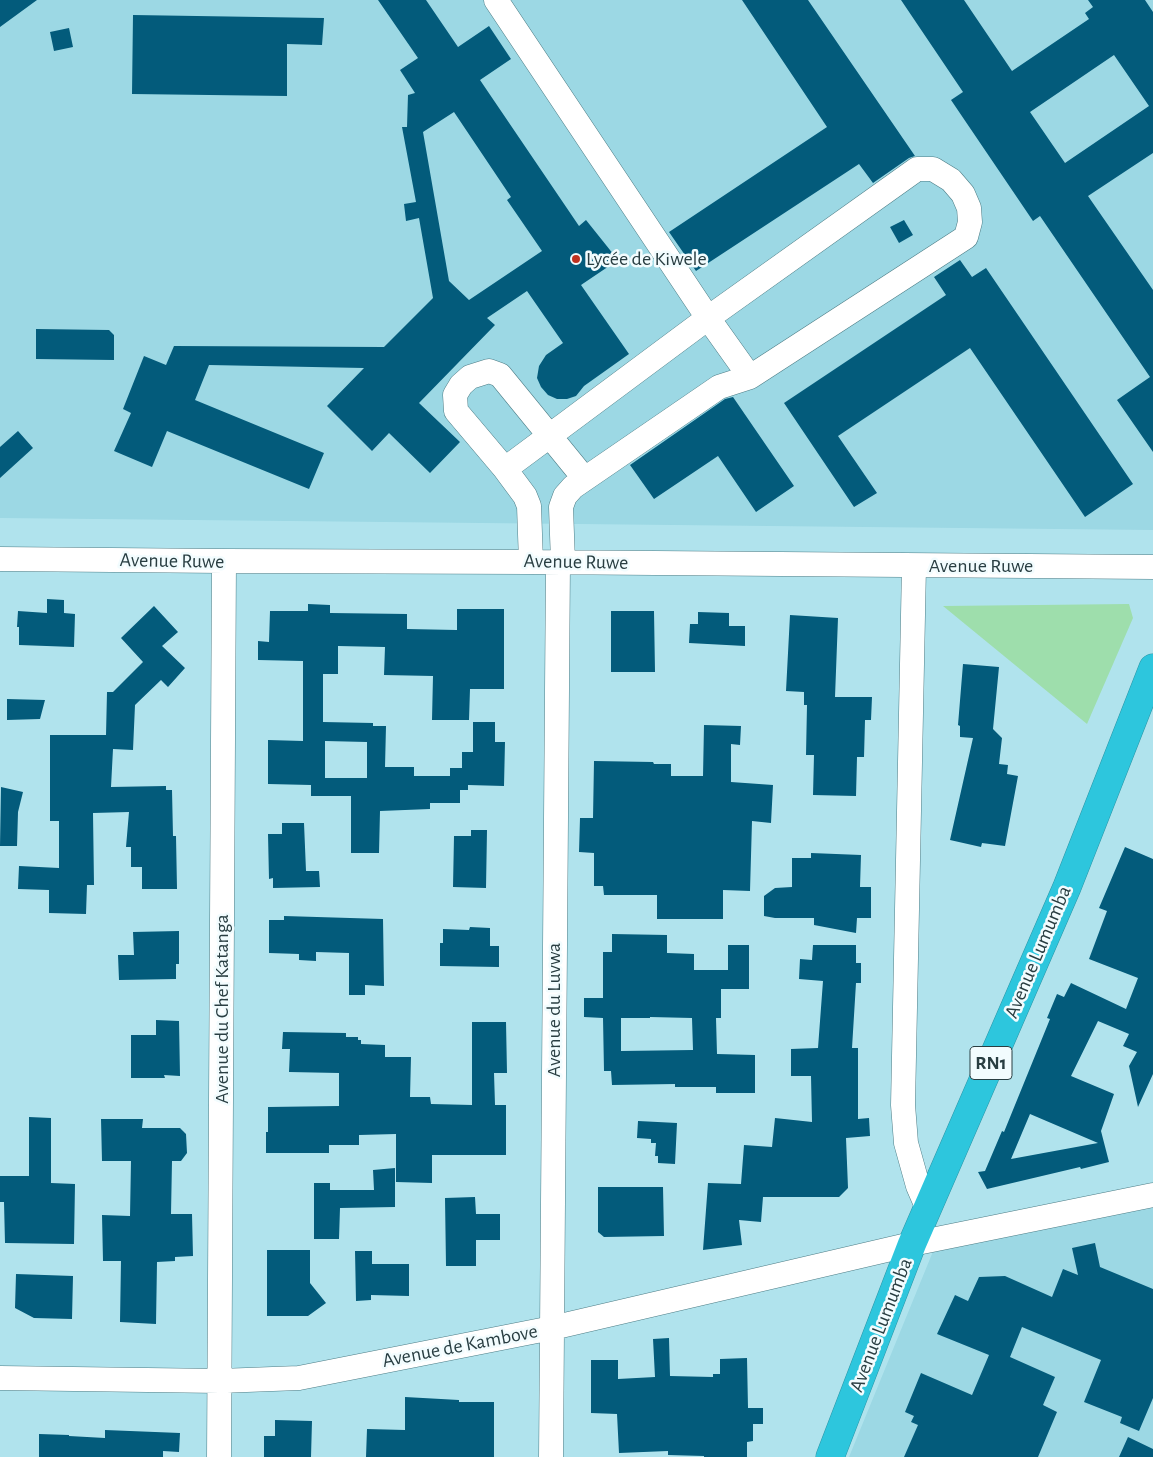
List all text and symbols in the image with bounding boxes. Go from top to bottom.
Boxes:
place label: Lycée de Kiwele [586,247,707,271]
marker: Lycée de Kiwele [570,253,582,265]
street label: Avenue Ruwe [119,548,225,574]
street label: Avenue Ruwe [523,549,629,575]
street label: Avenue Ruwe [929,554,1033,578]
street label: Avenue Lumumba [999,882,1077,1022]
street label: Avenue du Chef Katanga [210,914,234,1104]
street label: Avenue du Luvwa [542,943,566,1077]
road number: RN1 [970,1046,1012,1080]
street label: Avenue Lumumba [844,1255,918,1395]
street label: Avenue de Kambove [380,1319,540,1373]

